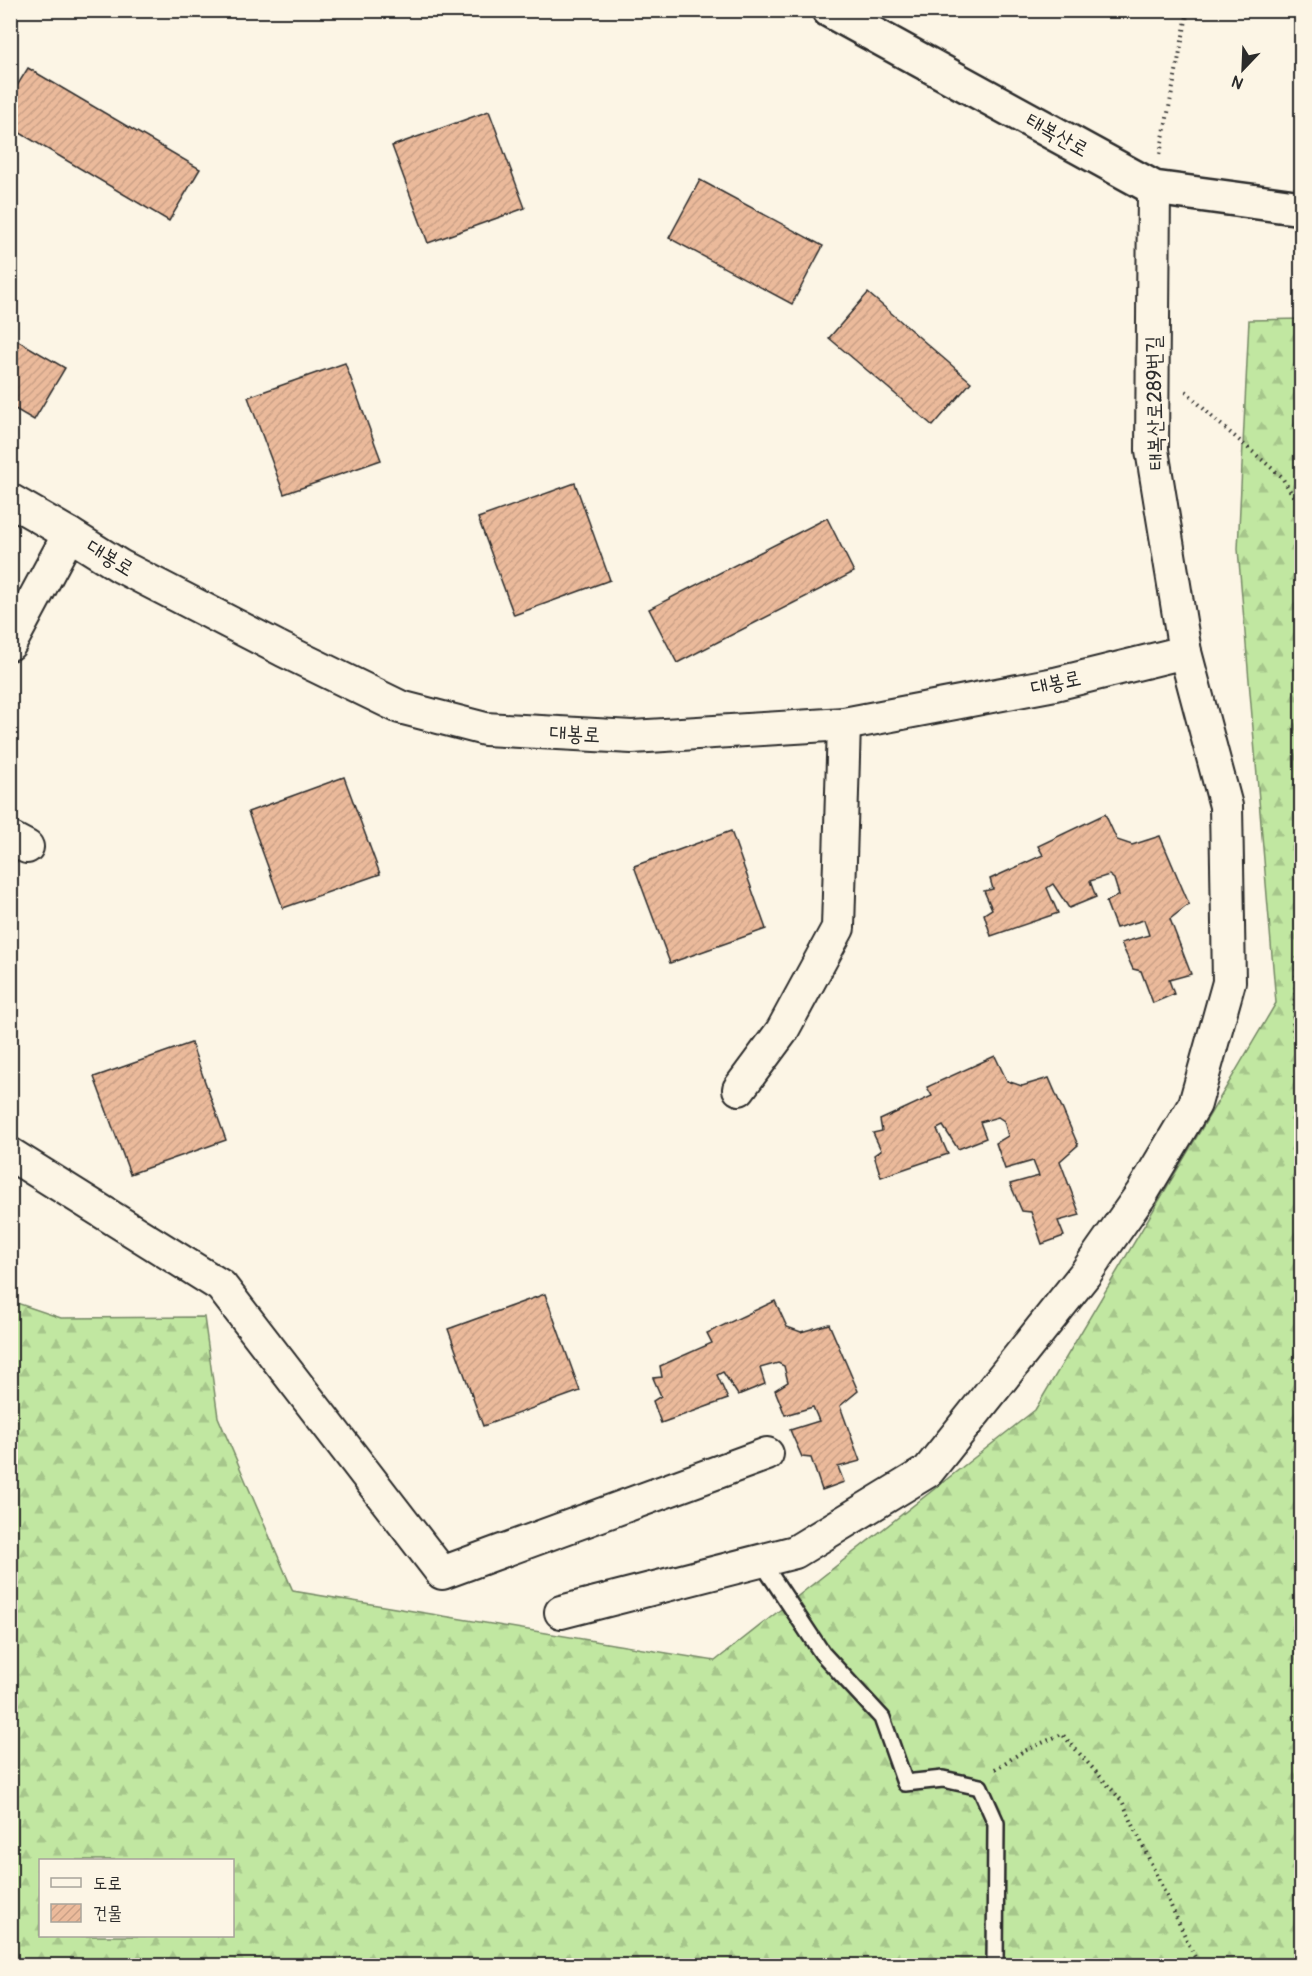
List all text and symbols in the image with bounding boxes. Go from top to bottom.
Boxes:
north arrow [1213,39,1273,99]
text: N [1228,70,1246,93]
street label: 태복산로 [1021,107,1093,163]
street label: 태복산로289번길 [1140,335,1170,470]
street label: 대봉로 [81,533,139,583]
street label: 대봉로 [1028,665,1084,701]
street label: 대봉로 [549,719,601,749]
legend [39,1859,234,1937]
text: 도로 [93,1872,122,1895]
text: 건물 [93,1902,122,1925]

